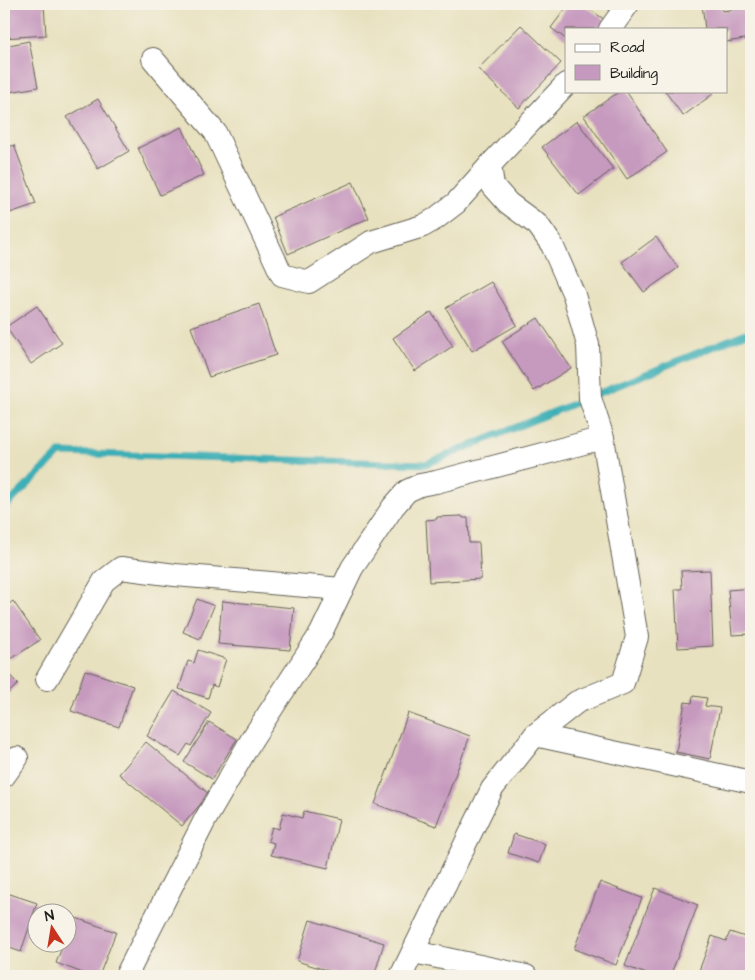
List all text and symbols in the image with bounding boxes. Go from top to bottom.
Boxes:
legend [565,28,728,92]
text: Road [610,37,645,58]
text: Building [610,63,658,85]
north arrow [28,902,78,952]
text: N [43,906,56,927]

